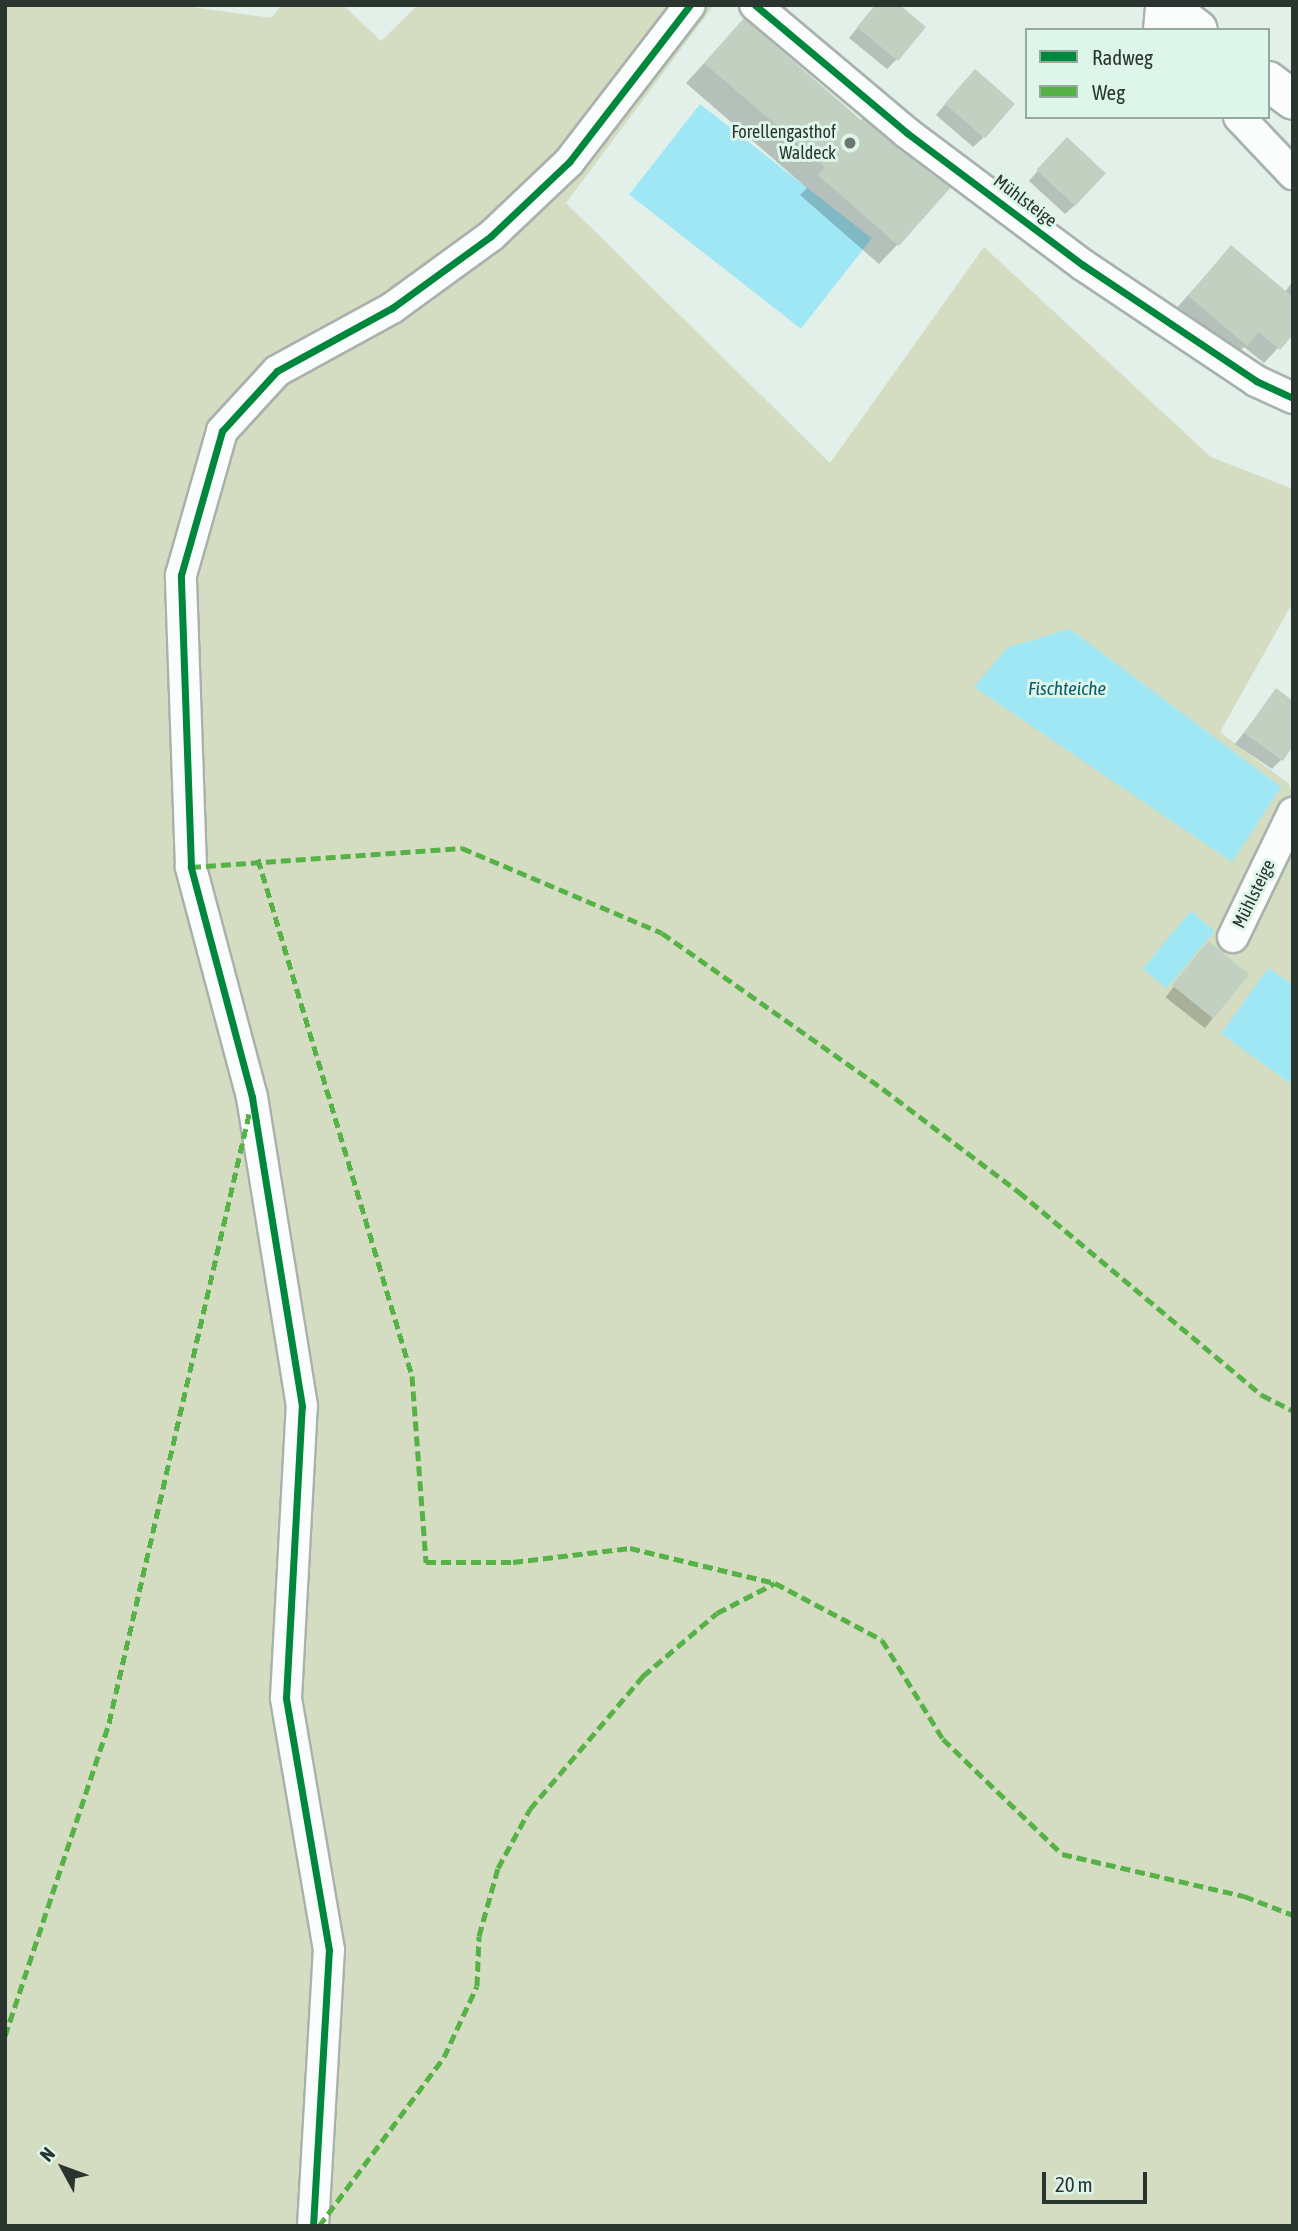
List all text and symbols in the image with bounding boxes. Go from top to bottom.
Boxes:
legend [1025,28,1270,119]
text: Radweg [1092,45,1153,69]
text: Weg [1092,80,1125,104]
place label: Forellengasthof Waldeck [731,122,836,164]
marker: Forellengasthof Waldeck [842,135,858,151]
street label: Mühlsteige [989,170,1061,232]
water label: Fischteiche [1028,678,1106,700]
street label: Mühlsteige [1228,856,1280,932]
north arrow [28,2133,98,2203]
text: N [35,2143,59,2166]
scale bar [1046,2158,1151,2202]
text: 20 m [1055,2172,1093,2196]

